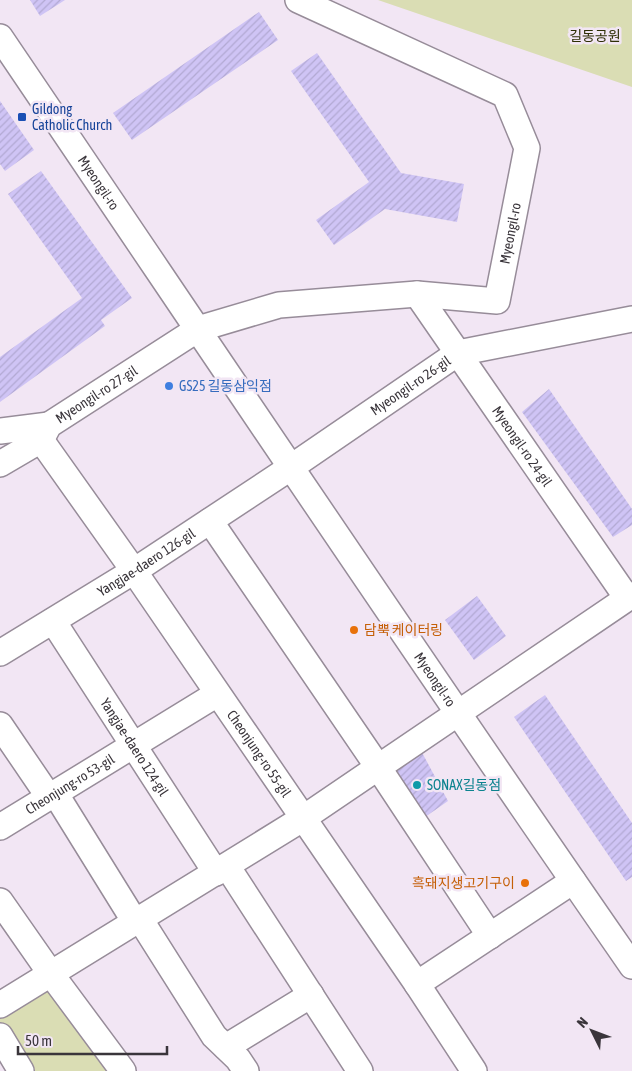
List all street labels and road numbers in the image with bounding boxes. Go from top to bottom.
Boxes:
street label: Myeongil-ro [75,153,123,213]
street label: Myeongil-ro [496,201,524,265]
street label: Myeongil-ro 26-gil [367,352,454,419]
street label: Myeongil-ro 27-gil [53,362,140,426]
street label: Myeongil-ro 24-gil [489,403,555,489]
street label: Yangjae-daero 126-gil [94,525,198,599]
street label: Myeongil-ro [411,649,459,710]
street label: Yangjae-daero 124-gil [97,695,172,799]
street label: Cheonjung-ro 55-gil [224,707,295,800]
street label: Cheonjung-ro 53-gil [22,751,118,817]

